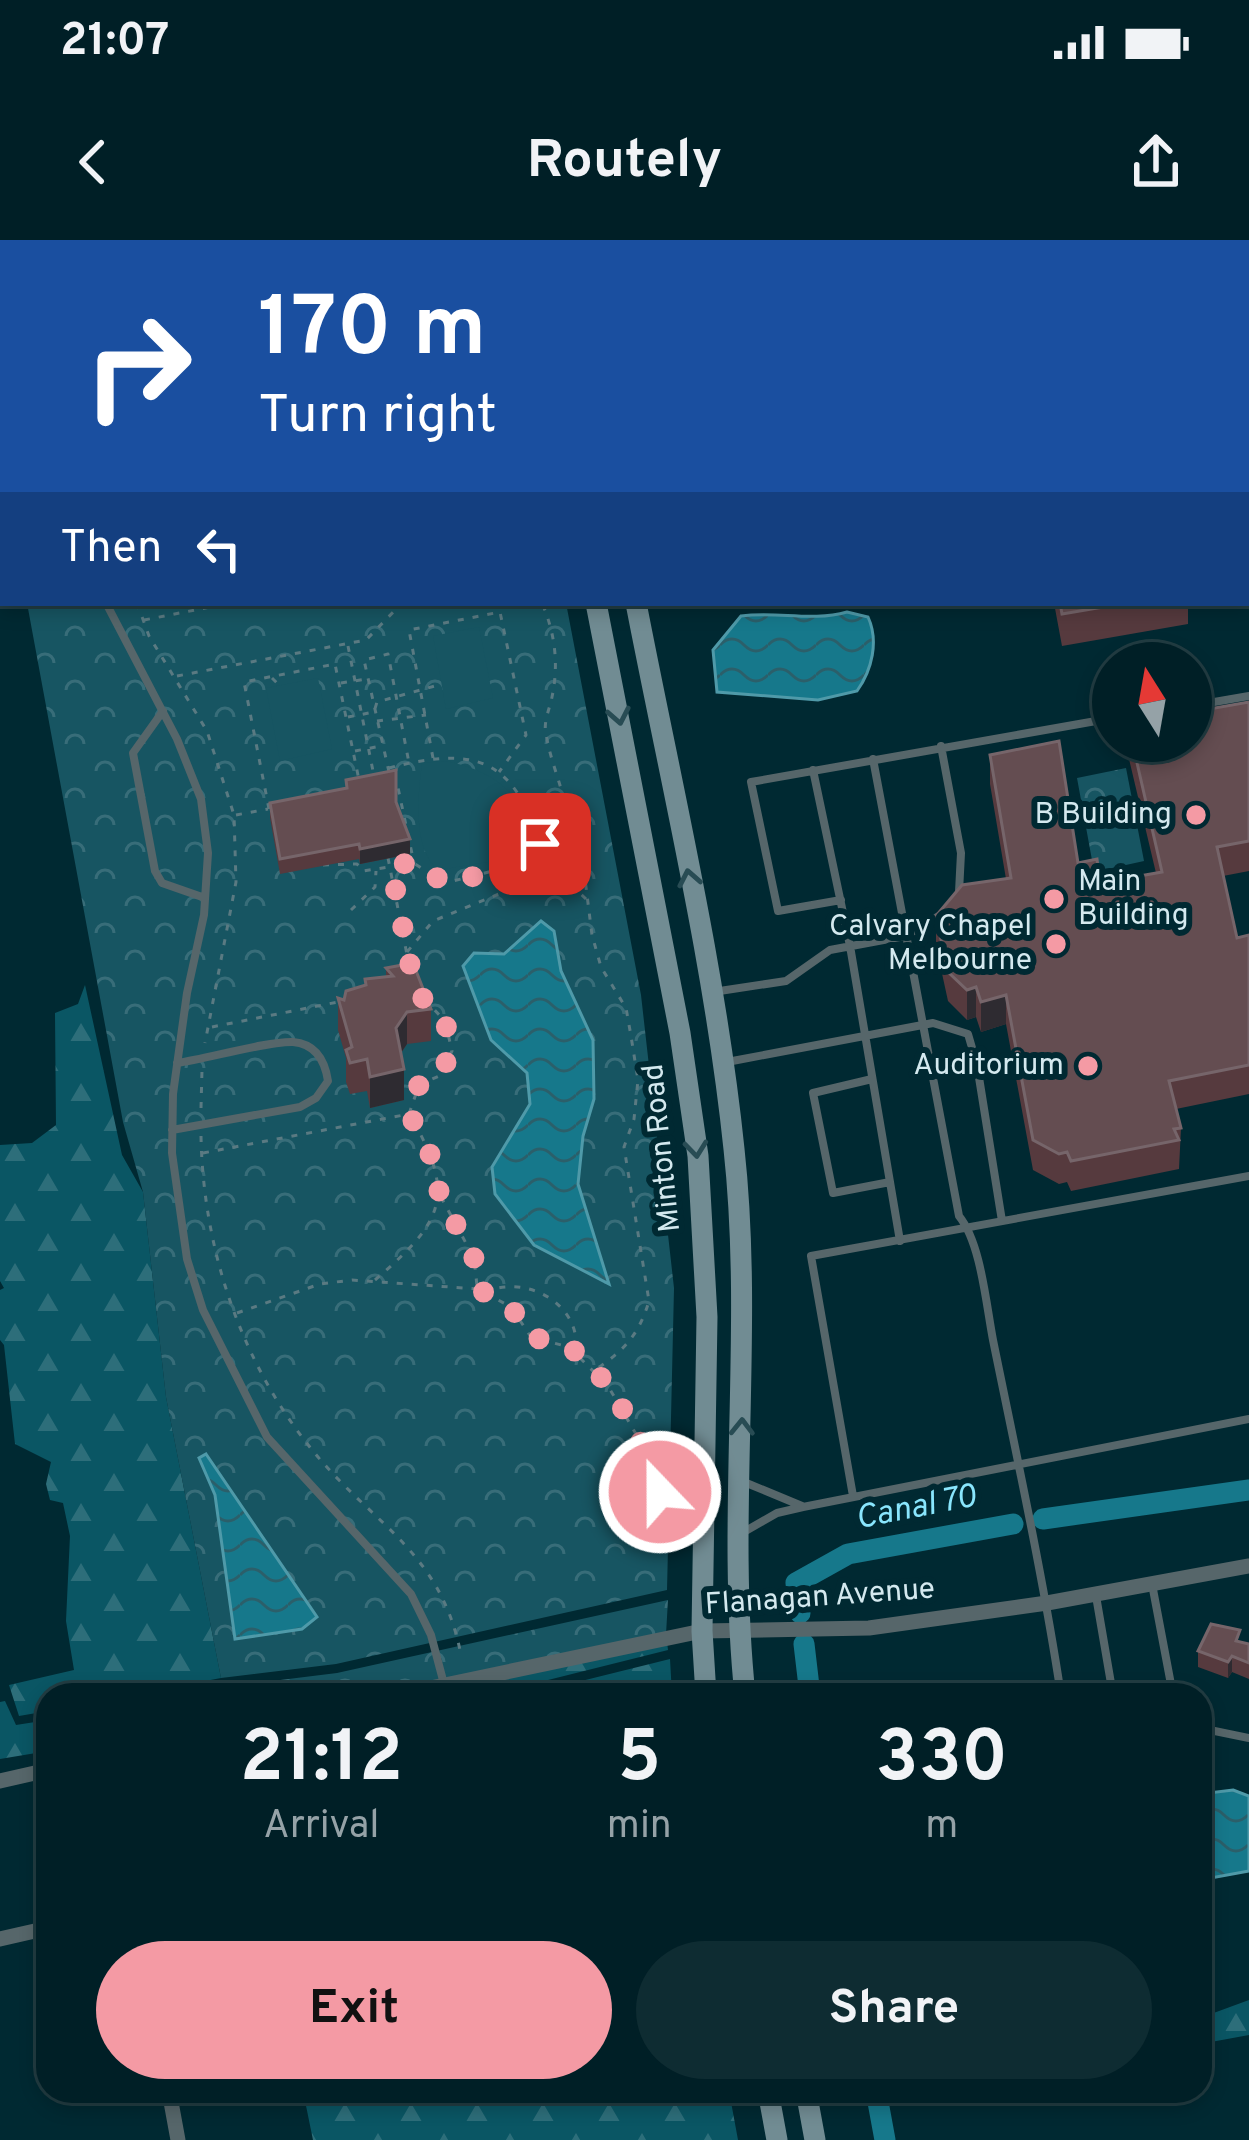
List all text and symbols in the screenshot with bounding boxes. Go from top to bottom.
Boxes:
text: 21:07 [60,14,169,71]
text: Routely [527,128,722,197]
icon: back [60,129,126,195]
icon: share [1123,129,1189,195]
text: 170 m [258,279,486,385]
icon: right [60,288,216,444]
text: Turn right [258,383,497,452]
icon: left [186,516,252,582]
text: Then [60,521,162,578]
north arrow [1092,642,1212,762]
map controls [1092,642,1212,762]
one-way arrow [605,706,631,726]
pin [489,793,591,895]
place label: B Building [1035,797,1172,834]
marker: B Building [1183,802,1209,828]
icon: arrive [507,811,573,877]
place label: Main Building [1078,864,1189,935]
one-way arrow [677,868,703,888]
marker: Main Building [1041,886,1067,912]
place label: Calvary Chapel Melbourne [829,909,1032,980]
marker: Calvary Chapel Melbourne [1043,931,1069,957]
place label: Auditorium [913,1048,1064,1085]
marker: Auditorium [1075,1053,1101,1079]
street label: Minton Road [636,1062,690,1234]
one-way arrow [683,1139,709,1159]
one-way arrow [729,1417,755,1436]
position arrow [597,1429,723,1555]
water label: Canal 70 [852,1477,981,1541]
street label: Flanagan Avenue [704,1572,936,1624]
text: 21:12 [240,1715,403,1807]
text: 5 [617,1715,661,1807]
text: 330 [876,1715,1008,1807]
text: Arrival [263,1803,380,1852]
text: min [607,1803,672,1852]
text: m [925,1803,958,1852]
button: Exit [96,1941,612,2079]
button: Share [636,1941,1152,2079]

